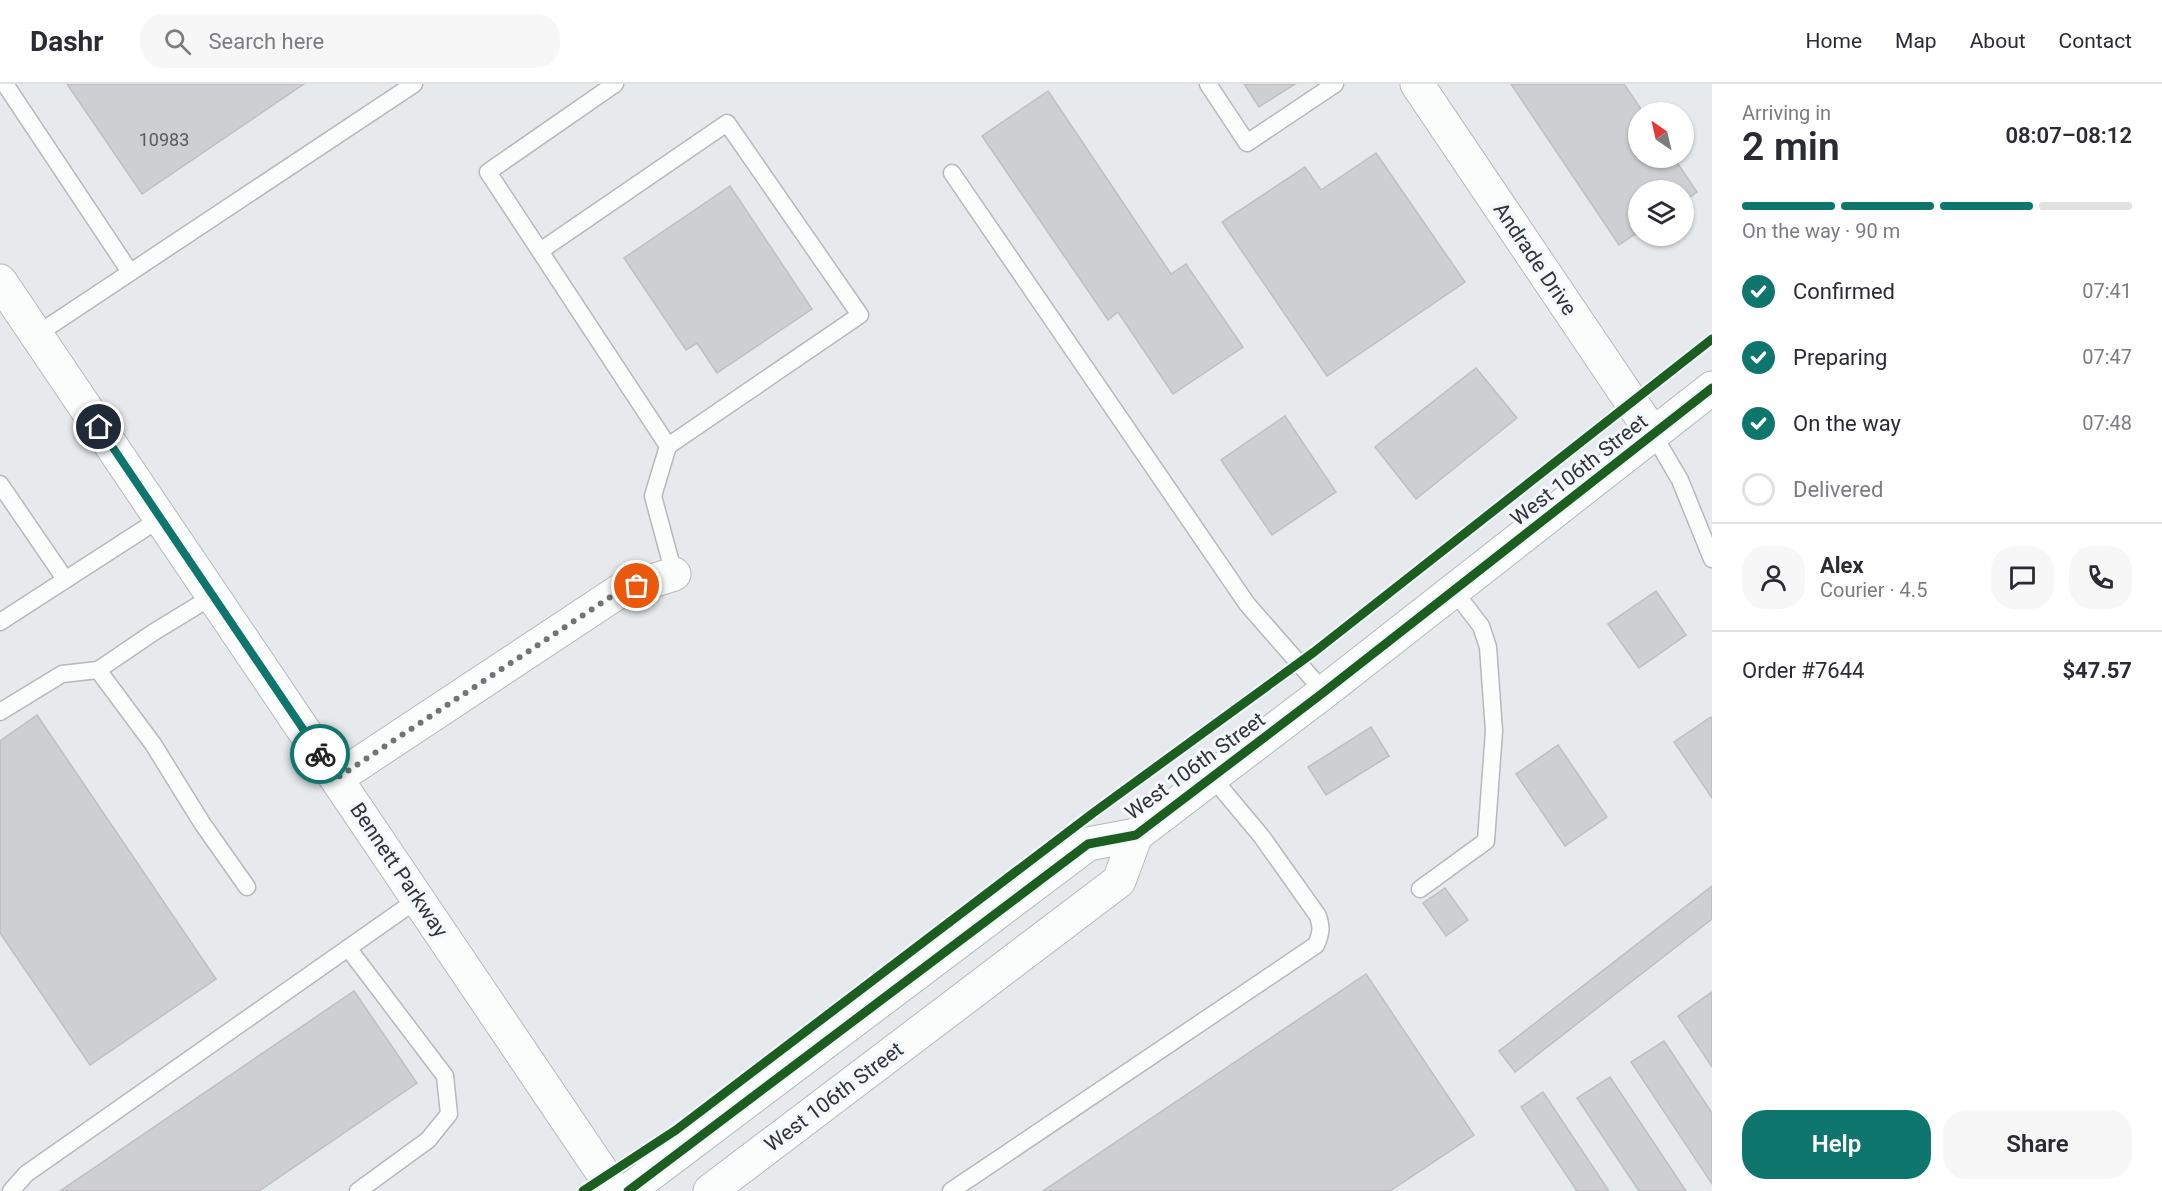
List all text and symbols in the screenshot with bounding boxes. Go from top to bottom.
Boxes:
search box [140,14,560,68]
text: Dashr [30,25,104,58]
icon: search [161,25,194,58]
text: Search here [209,29,324,54]
text: Home [1806,29,1862,53]
text: Map [1895,29,1937,53]
text: About [1970,29,2026,53]
text: Contact [2059,29,2132,53]
text: Arriving in [1742,101,1831,125]
north arrow [1628,102,1694,168]
map controls [1628,102,1694,246]
text: 08:07–08:12 [2005,123,2132,148]
text: 2 min [1742,124,1840,170]
house number: 10983 [139,129,189,150]
button: layers [1628,180,1694,246]
street label: Andrade Drive [1489,198,1581,320]
text: On the way · 90 m [1742,219,1900,243]
icon: check [1742,275,1775,308]
text: Confirmed [1793,279,1895,304]
text: 07:41 [2082,279,2132,303]
icon: check [1742,341,1775,374]
text: Preparing [1793,345,1887,370]
text: 07:47 [2082,345,2132,369]
pin [73,401,124,452]
icon: check [1742,407,1775,440]
street label: West 106th Street [1506,409,1652,531]
icon: home [82,410,115,443]
text: On the way [1793,411,1901,436]
text: 07:48 [2082,411,2132,435]
text: Delivered [1793,477,1883,502]
button: person [1742,546,1805,609]
button: chat [1991,546,2054,609]
button: phone [2069,546,2132,609]
text: Alex [1820,553,1864,578]
pin [611,560,662,611]
icon: bag [620,569,653,602]
text: Courier · 4.5 [1820,578,1927,602]
text: Order #7644 [1742,658,1864,683]
text: $47.57 [2063,658,2132,683]
street label: West 106th Street [1120,707,1270,825]
courier [290,724,350,784]
icon: bike [304,738,337,771]
street label: Bennett Parkway [345,798,453,942]
street label: West 106th Street [760,1037,908,1157]
button: Help [1742,1110,1931,1179]
button: Share [1943,1110,2132,1179]

